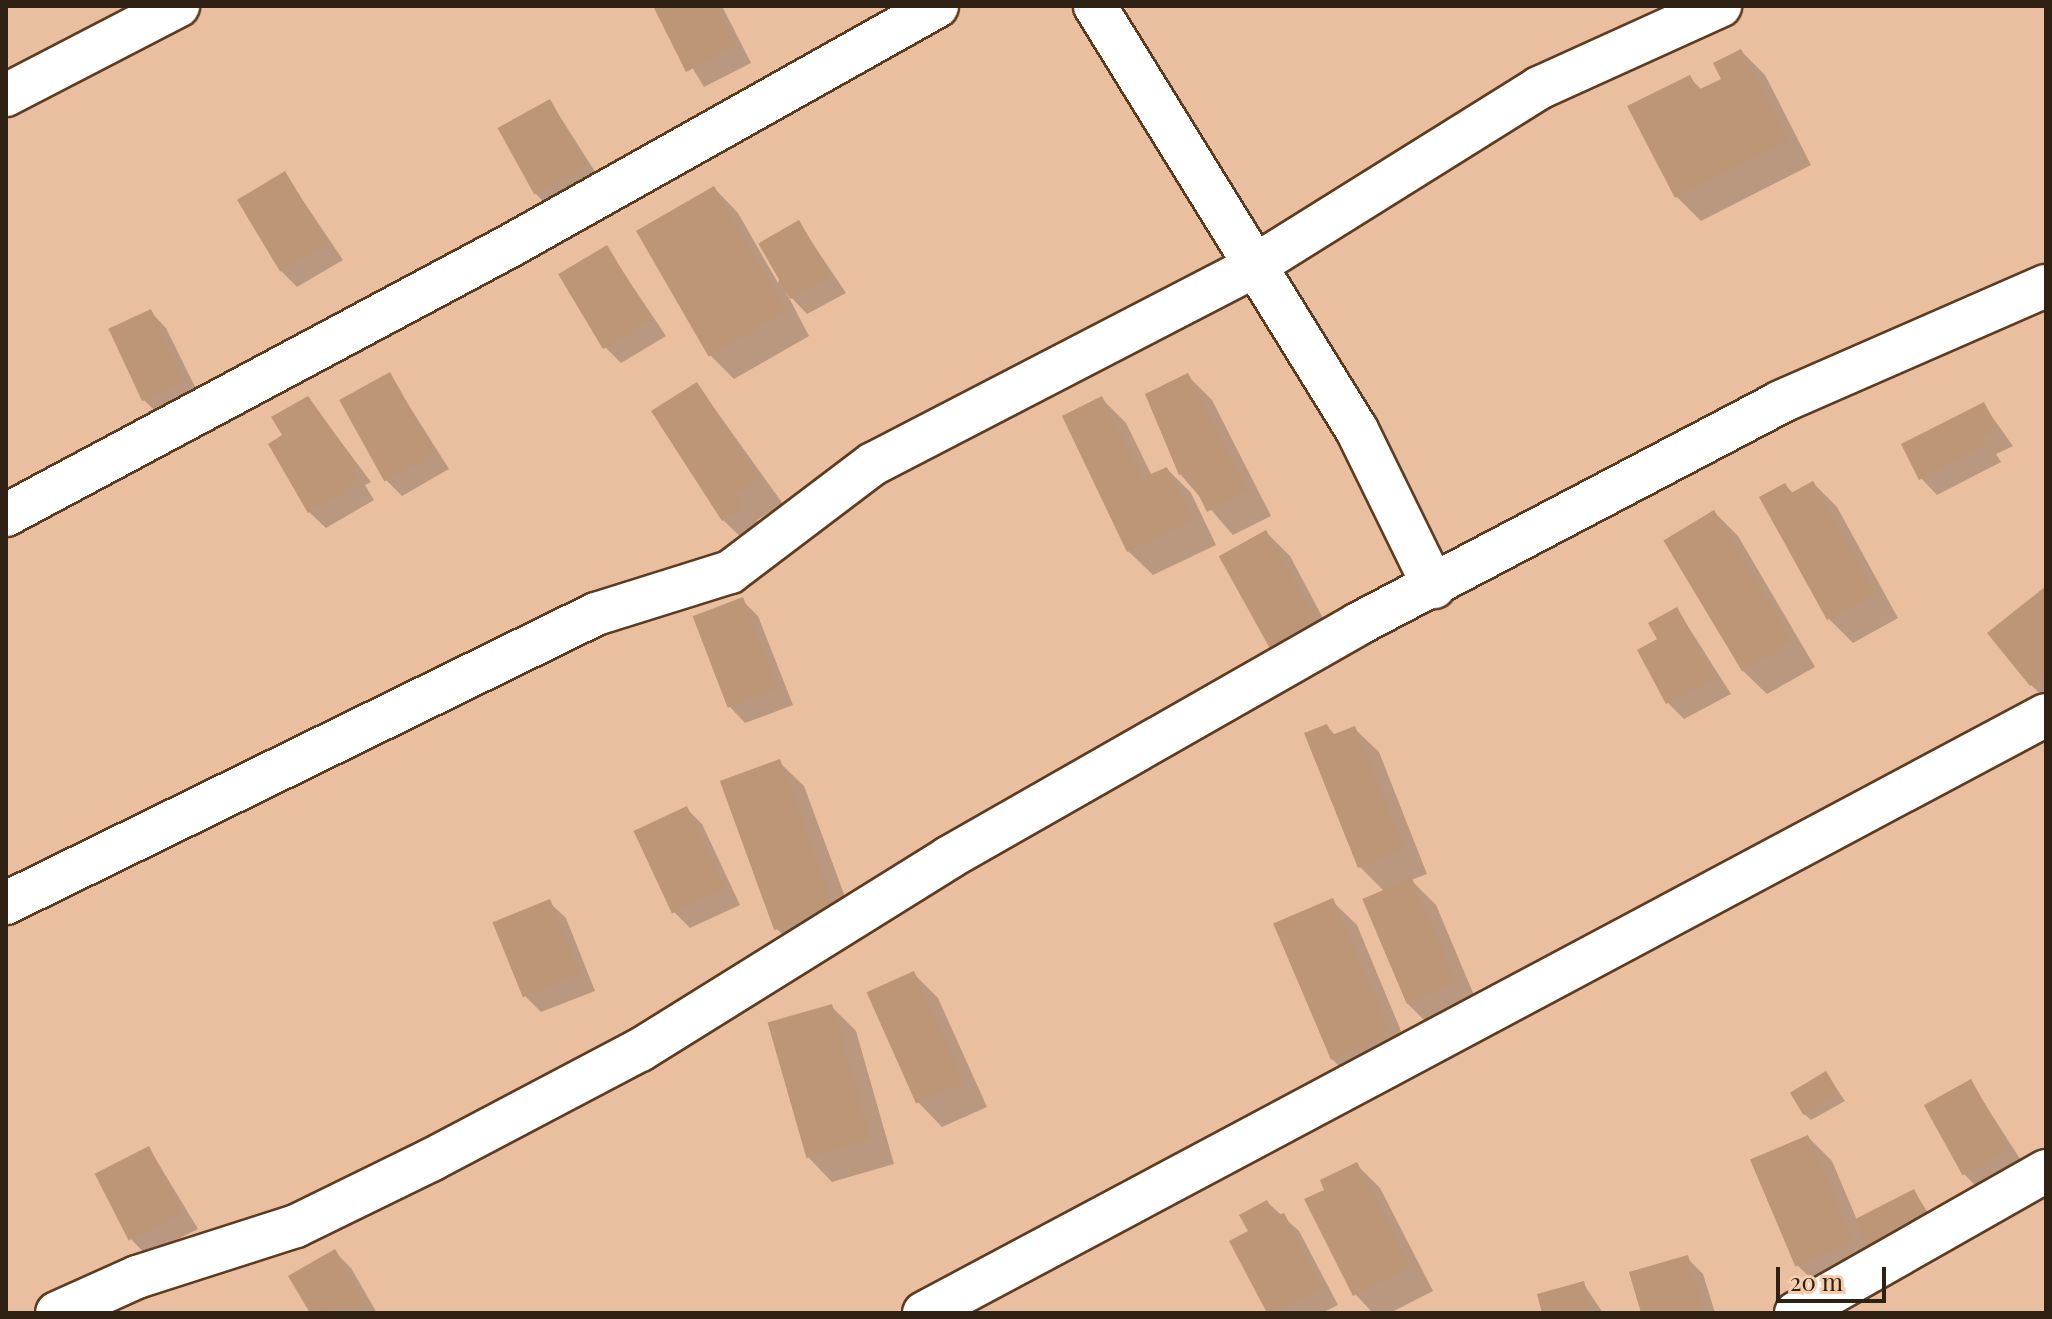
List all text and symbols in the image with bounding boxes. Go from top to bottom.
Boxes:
scale bar [1780,1251,1890,1301]
text: 20 m [1790,1265,1843,1297]

